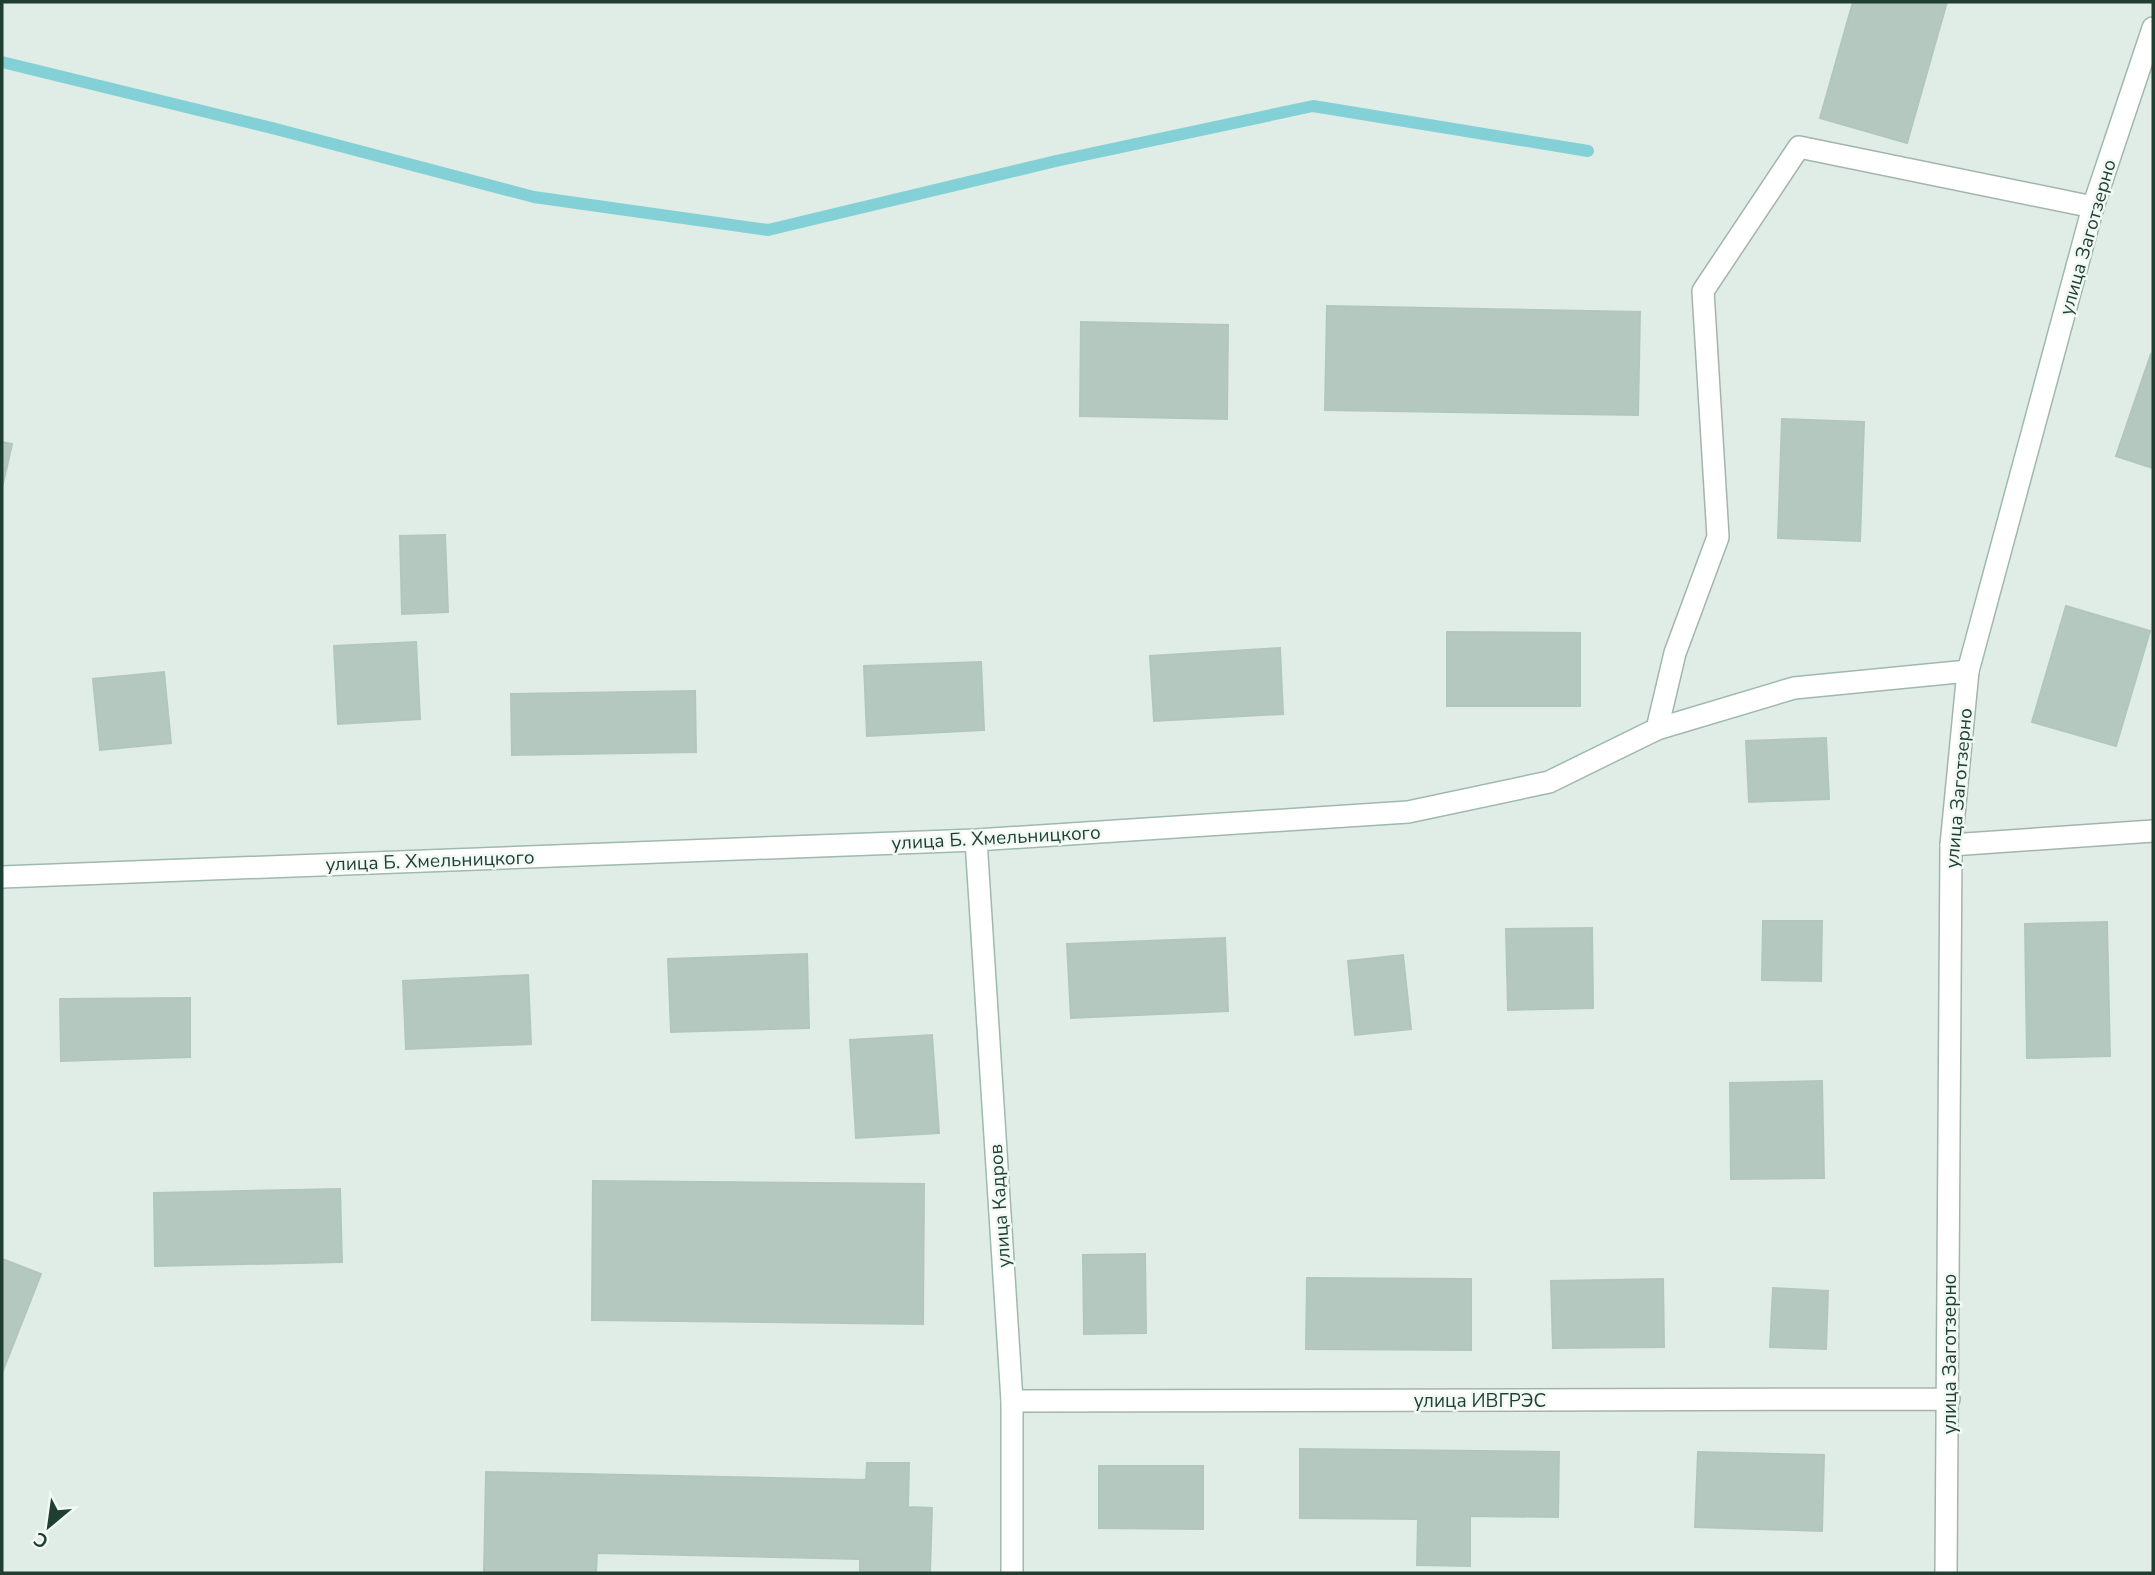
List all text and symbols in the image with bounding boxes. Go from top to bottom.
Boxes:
street label: улица Заготзерно [2053,156,2123,318]
street label: улица Заготзерно [1939,707,1979,869]
street label: улица Б. Хмельницкого [891,820,1101,856]
street label: улица Б. Хмельницкого [325,844,535,878]
street label: улица Кадров [983,1143,1017,1269]
street label: улица Заготзерно [1937,1274,1963,1434]
street label: улица ИВГРЭС [1414,1388,1546,1414]
north arrow [14,1491,84,1561]
text: С [29,1525,53,1554]

